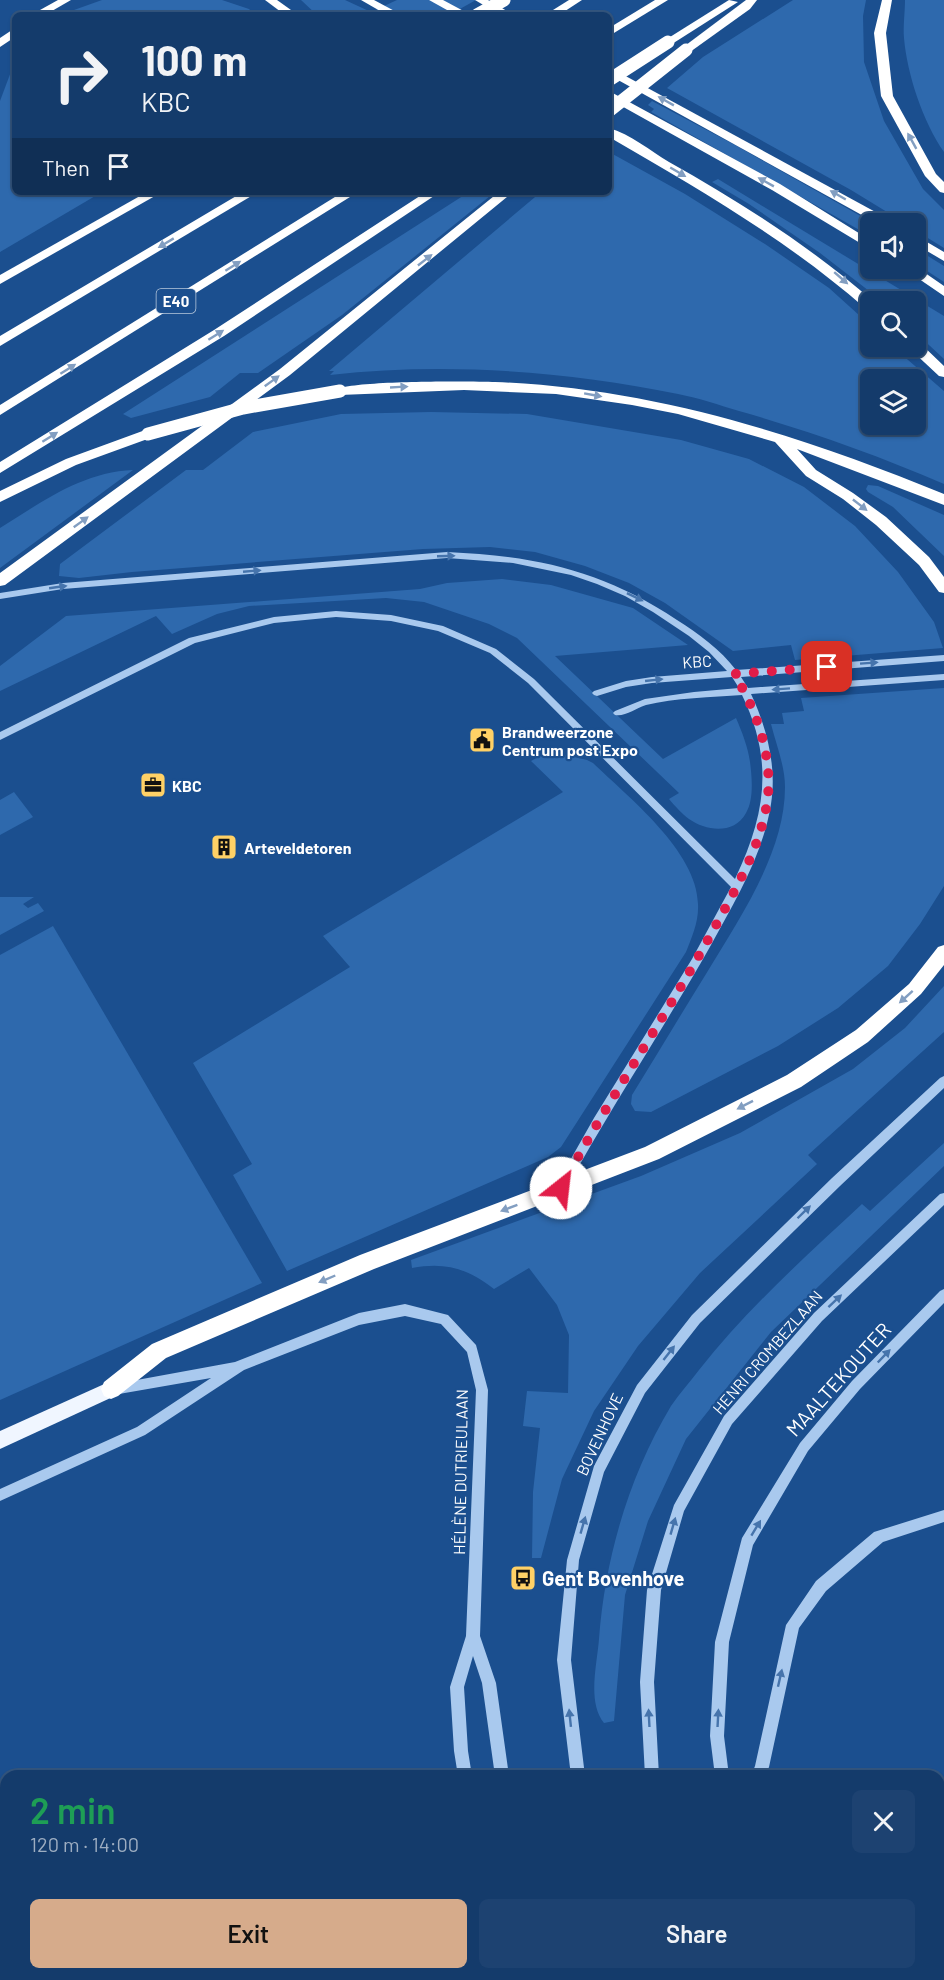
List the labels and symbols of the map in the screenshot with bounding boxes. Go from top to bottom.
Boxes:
one-way arrow [658,96,675,106]
one-way arrow [907,132,917,149]
one-way arrow [670,166,686,177]
one-way arrow [757,177,774,187]
one-way arrow [829,190,846,200]
one-way arrow [158,238,174,249]
one-way arrow [417,254,433,267]
one-way arrow [225,260,241,271]
one-way arrow [833,271,848,284]
road number: E40 [156,289,195,313]
one-way arrow [208,329,224,340]
one-way arrow [59,363,76,374]
one-way arrow [263,375,279,387]
one-way arrow [389,382,408,391]
one-way arrow [584,390,603,399]
one-way arrow [42,432,58,443]
one-way arrow [852,498,868,511]
one-way arrow [73,516,88,528]
one-way arrow [437,551,456,561]
one-way arrow [243,566,262,576]
one-way arrow [48,582,67,591]
one-way arrow [626,592,643,602]
pin [801,641,852,692]
street label: KBC [682,650,712,672]
one-way arrow [859,659,878,668]
one-way arrow [644,675,663,685]
one-way arrow [771,684,790,694]
place label: Brandweerzone Centrum post Expo [502,722,638,759]
public building icon: Brandweerzone Centrum post Expo [467,725,497,755]
office icon: KBC [138,770,168,800]
place label: KBC [172,776,202,795]
building icon: Arteveldetoren [209,832,239,862]
place label: Arteveldetoren [244,838,352,857]
one-way arrow [899,990,914,1003]
one-way arrow [736,1100,753,1110]
position arrow [529,1156,593,1220]
one-way arrow [500,1204,518,1213]
one-way arrow [797,1206,811,1220]
one-way arrow [318,1274,336,1284]
street label: HENRI CROMBEZLAAN [708,1286,826,1418]
one-way arrow [828,1295,842,1309]
street label: MAALTEKOUTER [781,1317,895,1441]
one-way arrow [663,1345,675,1360]
one-way arrow [877,1350,891,1364]
street label: HÉLÈNE DUTRIEULAAN [449,1389,471,1555]
street label: BOVENHOVE [572,1390,626,1478]
one-way arrow [579,1516,588,1534]
one-way arrow [669,1516,678,1534]
one-way arrow [750,1520,761,1536]
bus stop icon: Gent Bovenhove [508,1563,538,1593]
place label: Gent Bovenhove [542,1566,684,1590]
one-way arrow [776,1668,785,1687]
one-way arrow [644,1708,653,1727]
one-way arrow [714,1708,723,1727]
one-way arrow [565,1709,575,1728]

